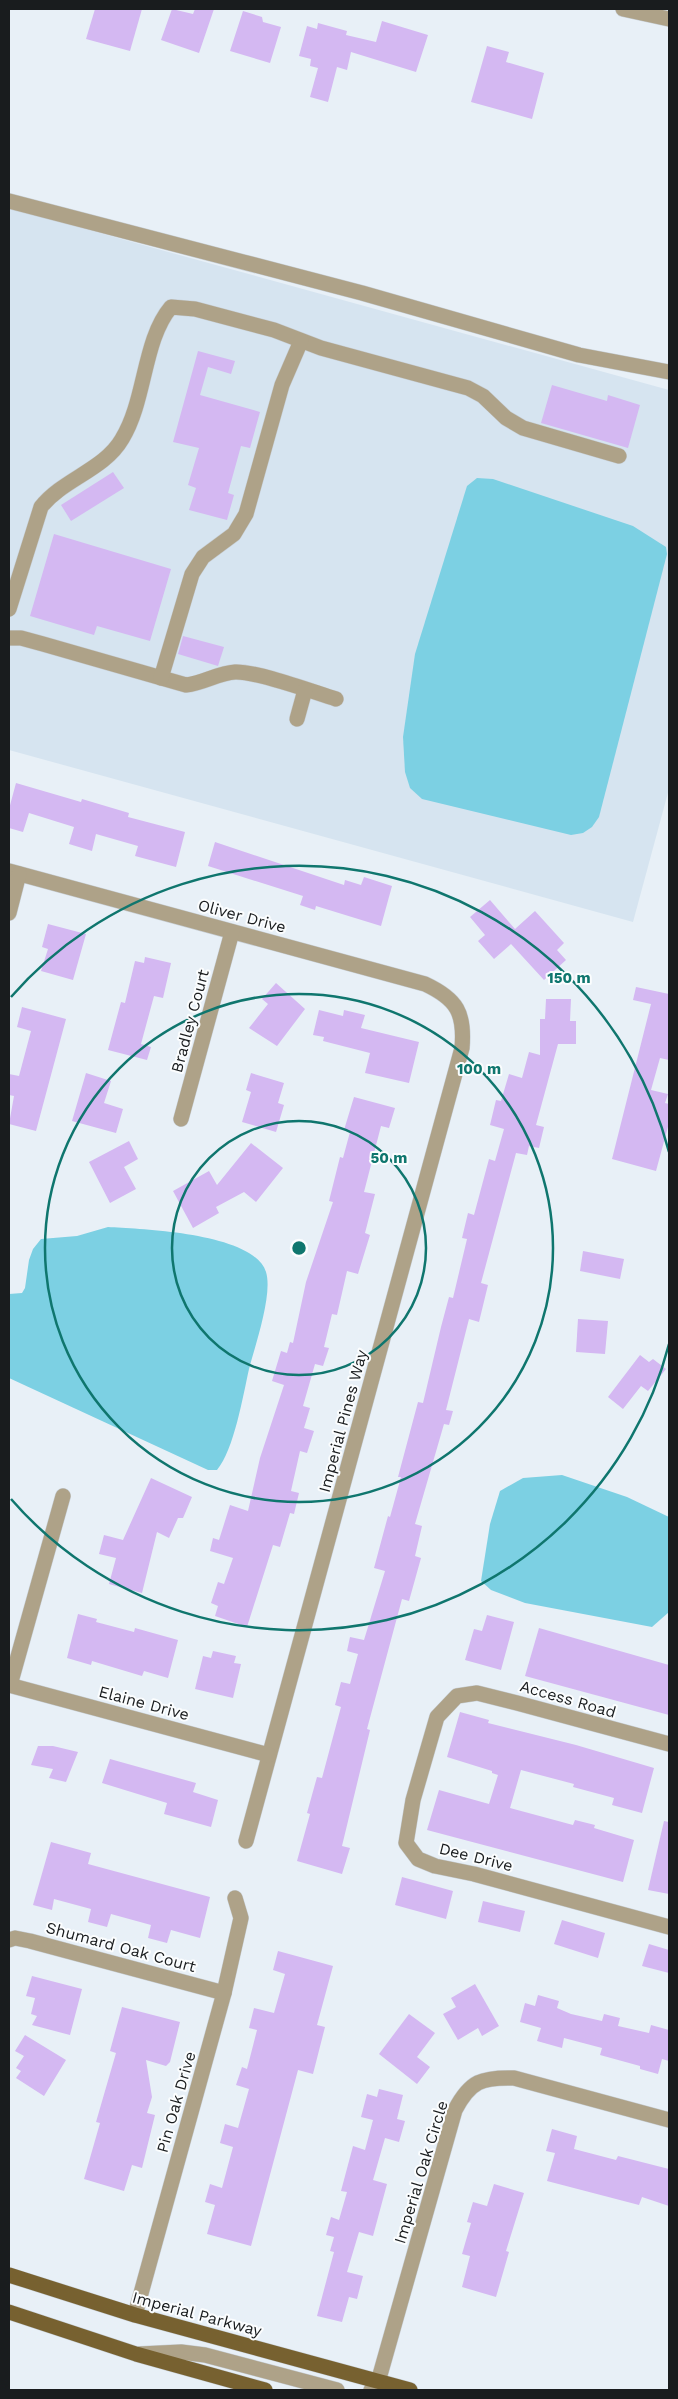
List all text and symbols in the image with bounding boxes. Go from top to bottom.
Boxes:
street label: Oliver Drive [196,895,288,937]
street label: Bradley Court [167,967,213,1075]
text: 150 m [547,969,591,987]
text: 100 m [457,1060,501,1078]
text: 50 m [371,1149,407,1167]
centre of rings [290,1239,308,1257]
street label: Imperial Pines Way [315,1347,371,1494]
street label: Access Road [518,1676,618,1722]
street label: Elaine Drive [97,1682,191,1724]
street label: Dee Drive [437,1839,515,1875]
street label: Shumard Oak Court [44,1918,198,1976]
street label: Pin Oak Drive [152,2049,200,2155]
street label: Imperial Oak Circle [390,2098,452,2246]
street label: Imperial Parkway [130,2288,265,2341]

